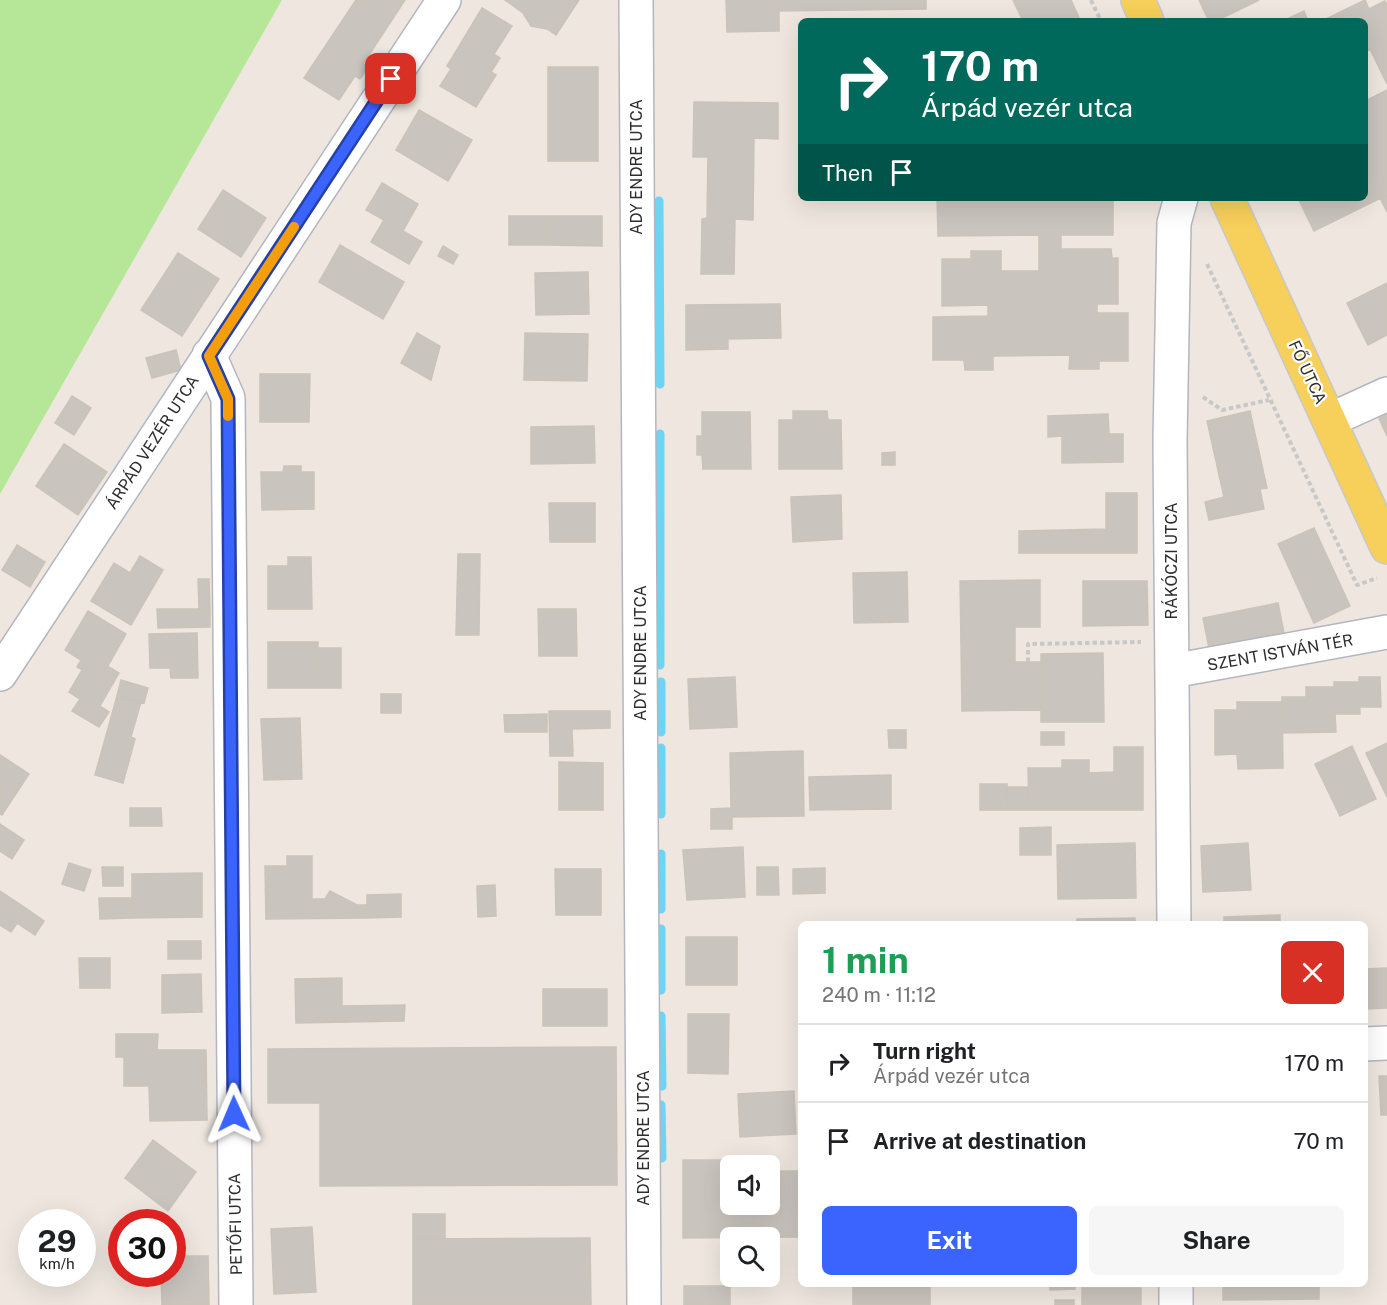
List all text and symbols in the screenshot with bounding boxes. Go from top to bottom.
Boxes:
text: 170 m [921,41,1039,90]
icon: right [822,42,900,120]
pin [365,53,416,104]
icon: arrive [374,62,407,95]
text: Árpád vezér utca [921,91,1133,123]
street label: ADY ENDRE UTCA [627,99,646,235]
icon: arrive [885,156,918,189]
text: Then [822,160,873,186]
street label: FŐ UTCA [1285,337,1331,407]
street label: ÁRPÁD VEZÉR UTCA [101,371,203,513]
street label: RÁKÓCZI UTCA [1161,502,1181,620]
street label: ADY ENDRE UTCA [631,585,650,721]
street label: SZENT ISTVÁN TÉR [1205,629,1355,675]
text: 1 min [822,939,909,981]
button: close [1281,941,1344,1004]
text: 240 m · 11:12 [822,983,936,1007]
text: Turn right [873,1038,976,1064]
icon: right [822,1047,855,1080]
text: 170 m [1284,1050,1344,1076]
text: Árpád vezér utca [873,1064,1030,1088]
street label: ADY ENDRE UTCA [634,1070,653,1206]
position arrow [202,1082,266,1146]
icon: arrive [822,1125,855,1158]
text: Arrive at destination [873,1128,1086,1154]
text: 70 m [1293,1128,1344,1154]
map controls [720,1155,780,1287]
button: sound [720,1155,780,1215]
street label: PETŐFI UTCA [224,1173,246,1275]
button: Exit [822,1206,1077,1275]
button: Share [1089,1206,1344,1275]
speed limit sign: 30 [108,1209,186,1287]
text: 29 [38,1223,76,1259]
button: search [720,1227,780,1287]
text: km/h [39,1255,75,1272]

